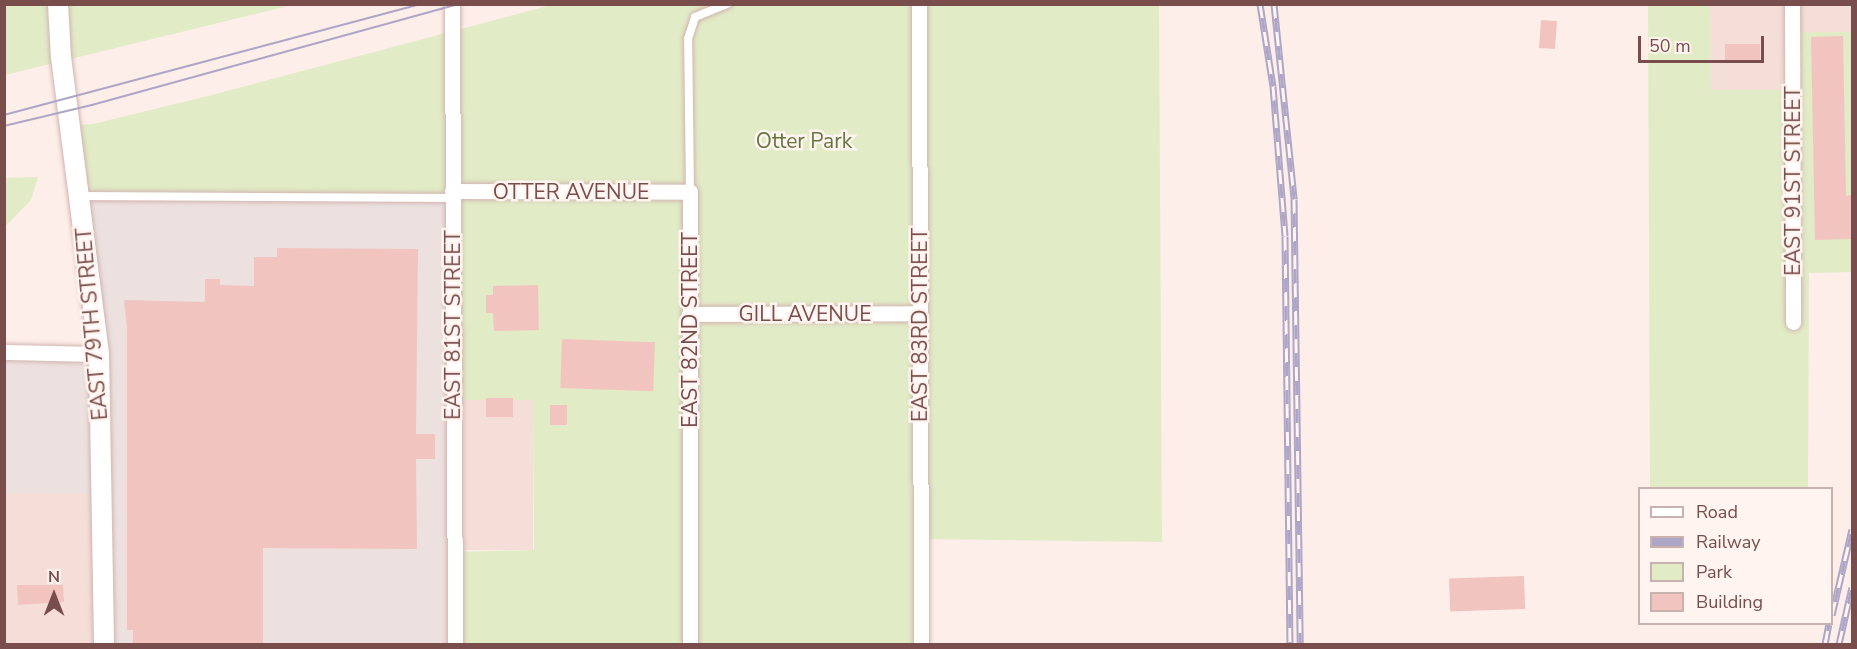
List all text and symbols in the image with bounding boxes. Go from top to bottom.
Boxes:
scale bar [1641,24,1767,62]
text: 50 m [1649,34,1691,58]
street label: EAST 91ST STREET [1780,86,1806,276]
park label: Otter Park [756,128,852,154]
street label: OTTER AVENUE [493,179,649,205]
street label: EAST 79TH STREET [71,227,113,421]
street label: EAST 83RD STREET [907,228,933,422]
street label: EAST 81ST STREET [440,230,466,420]
street label: EAST 82ND STREET [677,232,703,428]
street label: GILL AVENUE [739,301,871,327]
legend [1638,487,1833,625]
text: Road [1696,500,1738,524]
text: Railway [1696,530,1761,554]
text: Park [1696,560,1732,584]
north arrow [24,565,84,625]
text: N [48,566,60,588]
text: Building [1696,590,1763,614]

